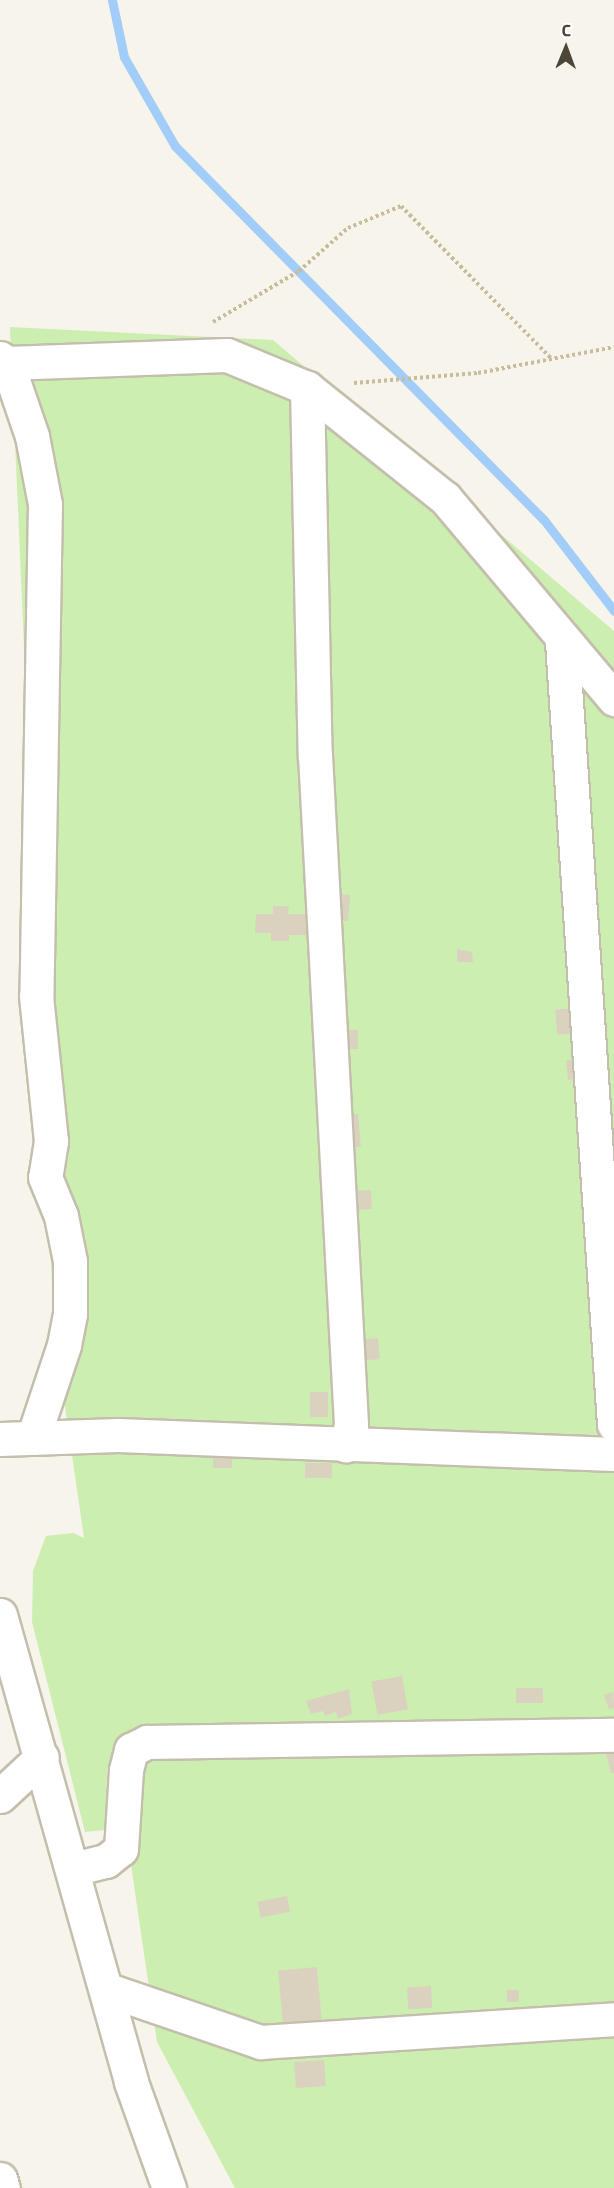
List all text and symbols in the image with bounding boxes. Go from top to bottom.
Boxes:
north arrow [536,18,596,78]
text: С [561,20,571,39]

